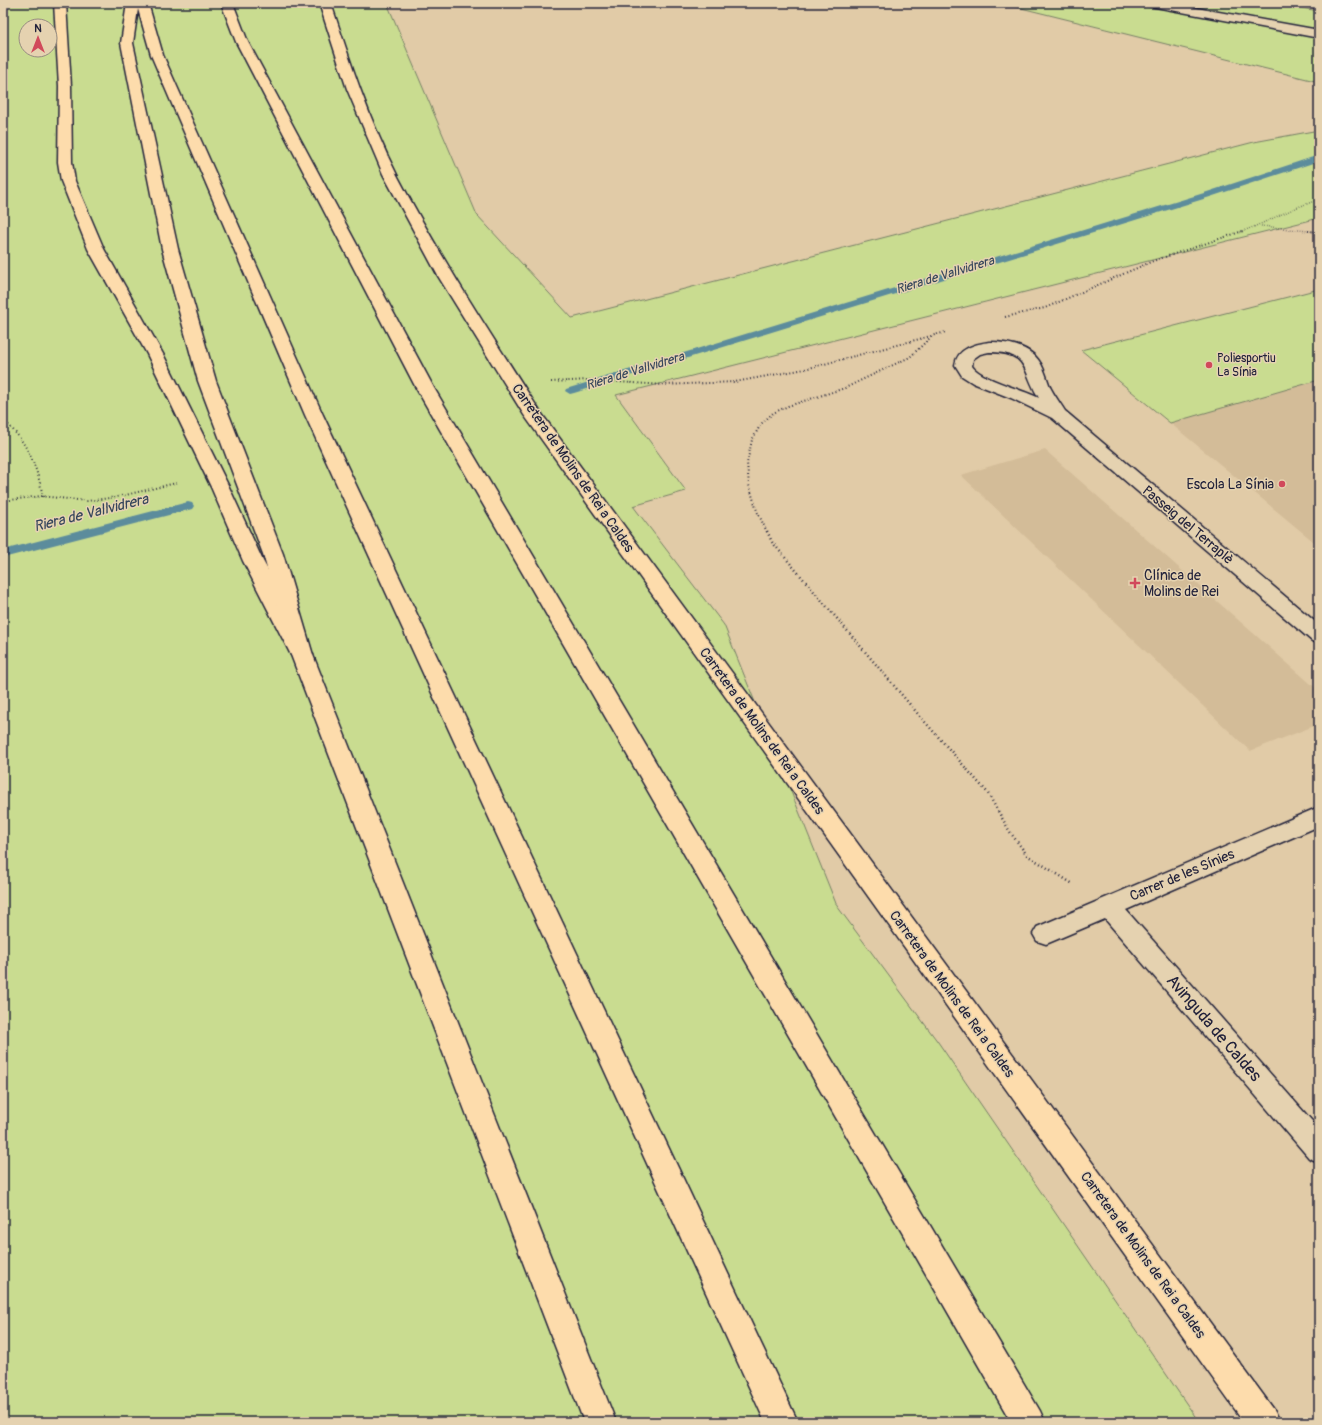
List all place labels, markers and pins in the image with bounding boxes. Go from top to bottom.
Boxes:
place label: Poliesportiu La Sínia [1217,351,1276,380]
marker: Poliesportiu La Sínia [1204,360,1214,370]
place label: Escola La Sínia [1187,476,1274,493]
marker: Escola La Sínia [1277,479,1287,489]
place label: Clínica de Molins de Rei [1144,567,1219,600]
marker: Clínica de Molins de Rei [1129,577,1141,589]

